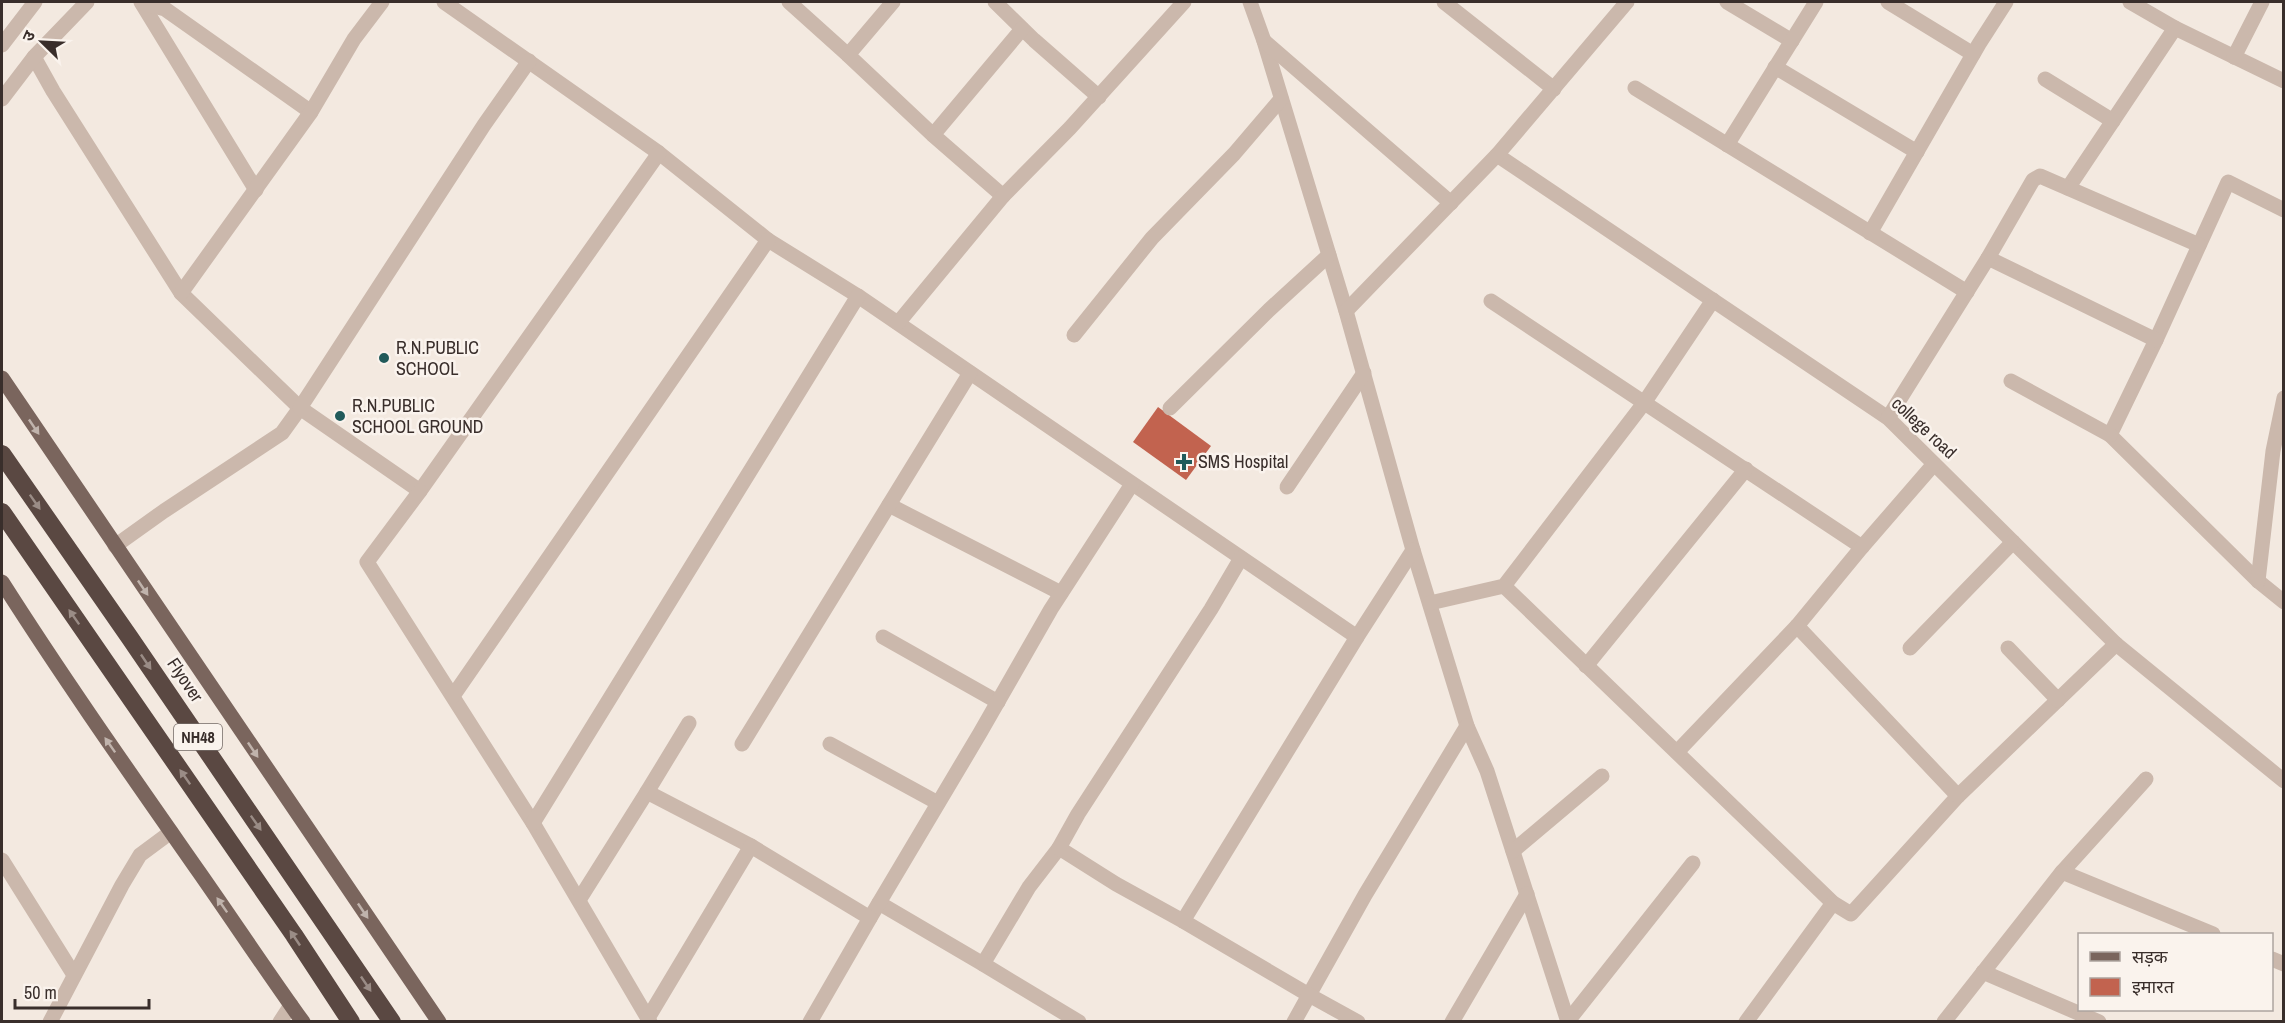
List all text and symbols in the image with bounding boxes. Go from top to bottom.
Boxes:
north arrow [12,12,72,72]
text: उ [16,27,41,45]
place label: R.N.PUBLIC SCHOOL [396,335,479,381]
marker: R.N.PUBLIC SCHOOL [377,351,391,365]
street label: college road [1886,391,1962,464]
place label: R.N.PUBLIC SCHOOL GROUND [352,393,484,439]
marker: R.N.PUBLIC SCHOOL GROUND [333,409,347,423]
one-way arrow [28,418,40,434]
place label: SMS Hospital [1198,449,1288,474]
marker: SMS Hospital [1175,453,1193,471]
one-way arrow [29,493,41,509]
one-way arrow [138,580,149,597]
one-way arrow [68,609,80,625]
one-way arrow [141,653,152,670]
street label: Flyover [162,653,209,707]
road number: NH48 [174,724,222,750]
one-way arrow [104,738,116,754]
one-way arrow [247,742,258,758]
one-way arrow [179,770,191,786]
one-way arrow [250,814,262,830]
one-way arrow [216,897,228,913]
one-way arrow [357,902,369,918]
one-way arrow [290,929,301,946]
legend [2078,933,2273,1011]
text: सड़क [2132,944,2169,969]
scale bar [15,972,148,1010]
text: इमारत [2132,974,2175,999]
one-way arrow [360,976,371,992]
text: 50 m [24,980,57,1005]

